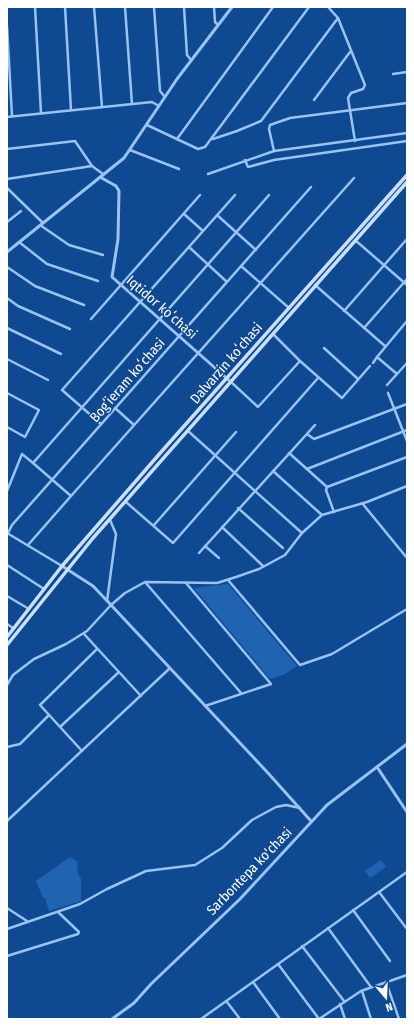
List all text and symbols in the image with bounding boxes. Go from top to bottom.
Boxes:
street label: Iqtidor koʻchasi [123,272,201,343]
street label: Dalvarzin koʻchasi [187,319,266,407]
street label: Bogʻieram koʻchasi [86,335,169,426]
street label: Sarbontepa ko'chasi [203,824,296,919]
north arrow [366,978,406,1018]
text: N [384,1000,394,1014]

